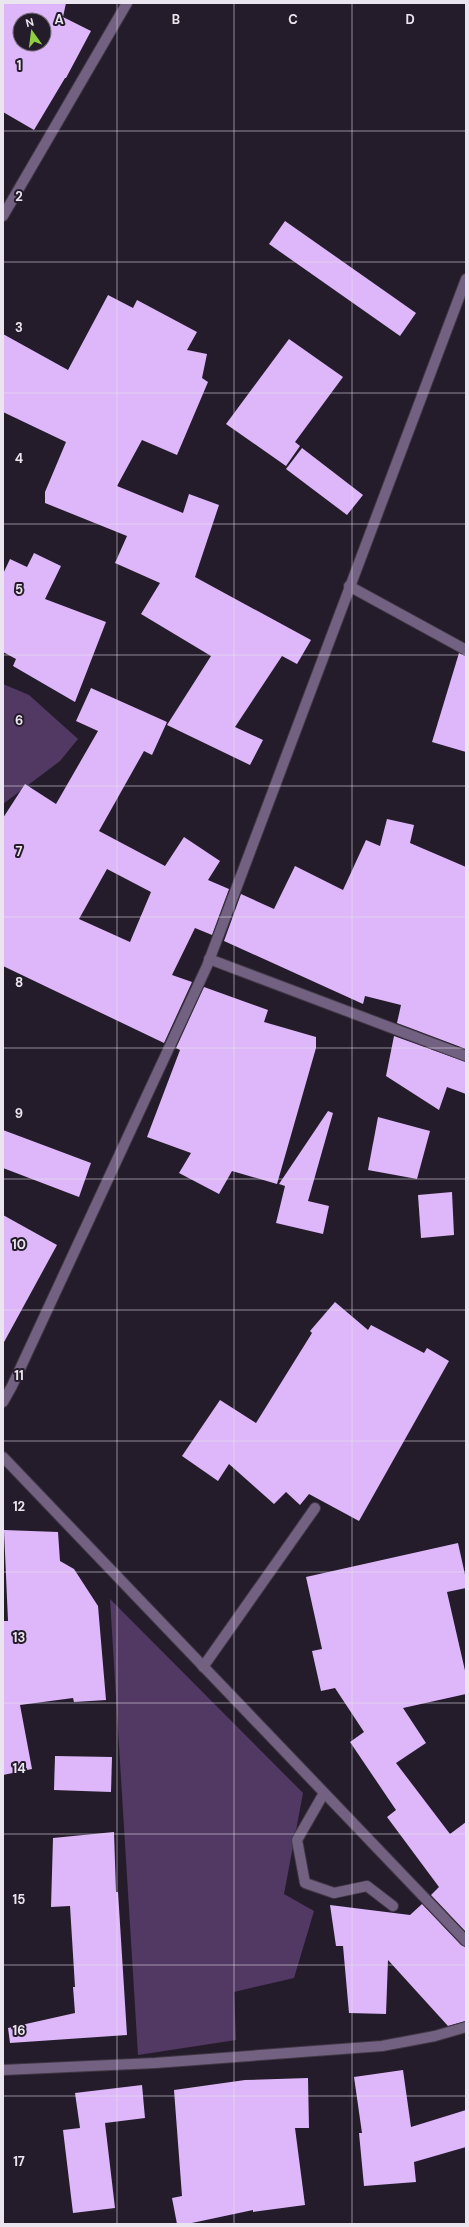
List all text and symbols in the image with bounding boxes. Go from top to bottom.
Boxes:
text: A [54,11,64,28]
text: B [172,11,180,28]
text: C [288,11,298,28]
text: D [405,11,415,28]
north arrow [12,12,52,52]
text: N [24,15,35,30]
text: 1 [17,57,21,74]
text: 2 [15,188,23,205]
text: 3 [15,319,23,336]
text: 4 [15,450,23,467]
text: 5 [15,581,23,598]
text: 6 [15,712,23,729]
text: 7 [16,843,23,860]
text: 8 [15,974,23,991]
text: 9 [15,1105,23,1122]
text: 10 [12,1236,26,1253]
text: 11 [14,1367,24,1384]
text: 12 [13,1498,25,1515]
text: 13 [13,1629,25,1646]
text: 14 [12,1760,26,1777]
text: 15 [13,1891,25,1908]
text: 16 [13,2022,25,2039]
text: 17 [13,2153,25,2170]

